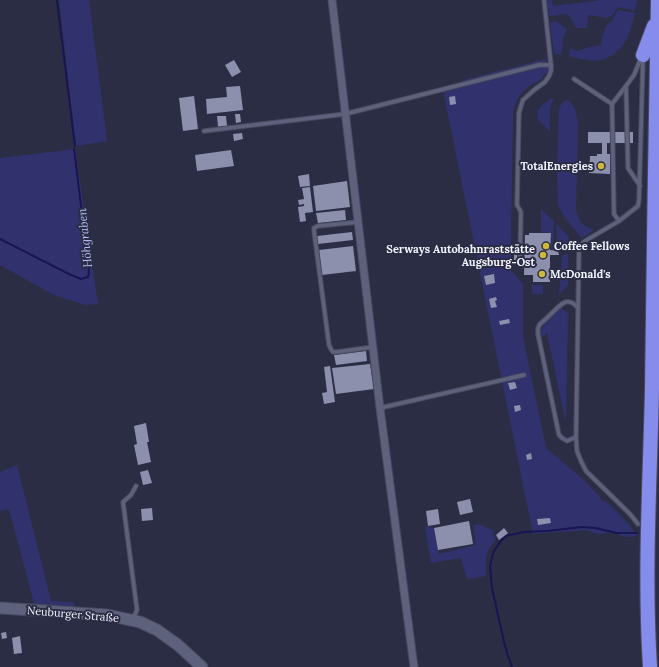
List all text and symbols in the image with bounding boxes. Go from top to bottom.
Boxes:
place label: TotalEnergies [520,159,593,173]
marker: TotalEnergies [596,161,606,171]
water label: Höhgraben [74,207,95,268]
place label: Coffee Fellows [554,239,630,253]
marker: Coffee Fellows [541,241,551,251]
place label: Serways Autobahnraststätte Augsburg-Ost [386,242,535,269]
marker: Serways Autobahnraststätte Augsburg-Ost [538,250,548,260]
place label: McDonald's [550,267,611,281]
marker: McDonald's [537,269,547,279]
street label: Neuburger Straße [26,603,120,625]

